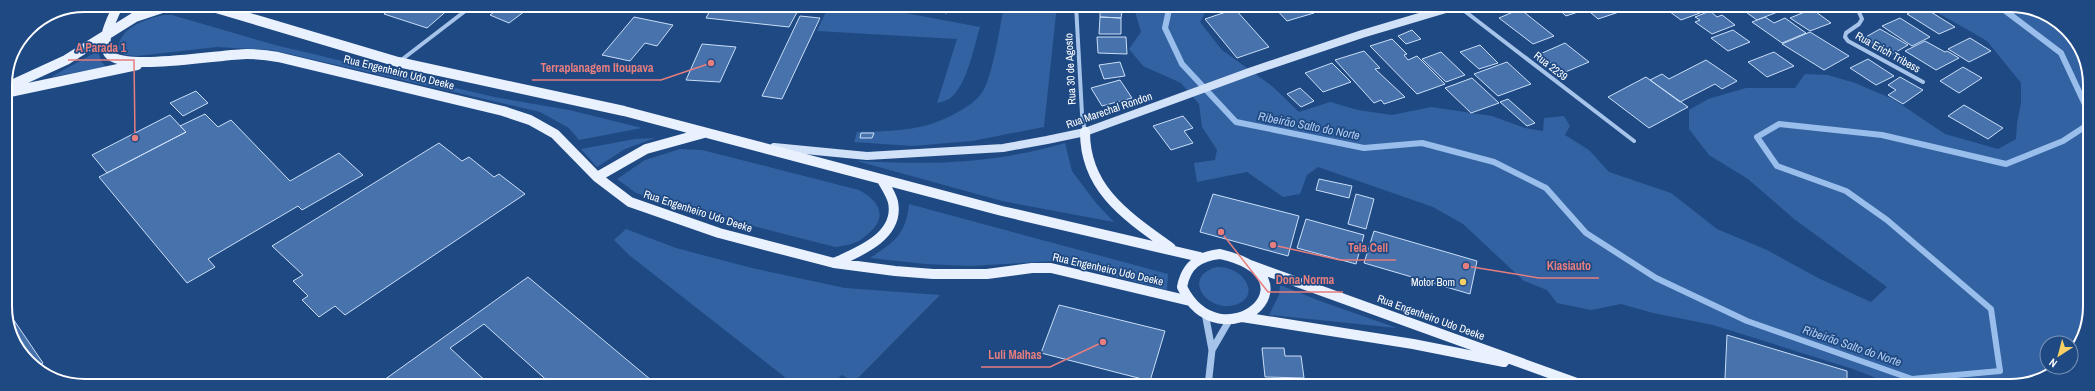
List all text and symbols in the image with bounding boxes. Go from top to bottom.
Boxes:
street label: Rua Erich Tribess [1853,28,1923,76]
street label: Rua 30 de Agosto [1061,33,1079,105]
callout: A Parada 1 [68,36,134,60]
text: A Parada 1 [76,40,127,56]
street label: Rua 2239 [1531,48,1571,84]
street label: Rua Engenheiro Udo Deeke [342,51,456,93]
callout: Terraplanagem Itoupava [532,56,661,80]
text: Terraplanagem Itoupava [540,60,654,76]
street label: Rua Marechal Rondon [1064,89,1154,131]
water label: Ribeirão Salto do Norte [1257,108,1362,144]
street label: Rua Engenheiro Udo Deeke [642,187,754,235]
callout: Tela Cell [1340,236,1396,260]
text: Tela Cell [1348,240,1388,256]
street label: Rua Engenheiro Udo Deeke [1051,249,1165,289]
callout: Kiasiauto [1539,254,1599,278]
text: Kiasiauto [1547,258,1591,274]
callout: Dona Norma [1268,268,1343,292]
text: Dona Norma [1276,272,1335,288]
place label: Motor Bom [1411,275,1455,289]
marker: Motor Bom [1458,277,1468,287]
street label: Rua Engenheiro Udo Deeke [1375,291,1487,343]
water label: Ribeirão Salto do Norte [1801,322,1904,371]
north arrow [2039,335,2079,375]
callout: Luli Malhas [981,343,1050,367]
text: Luli Malhas [988,347,1042,363]
text: N [2046,356,2060,371]

